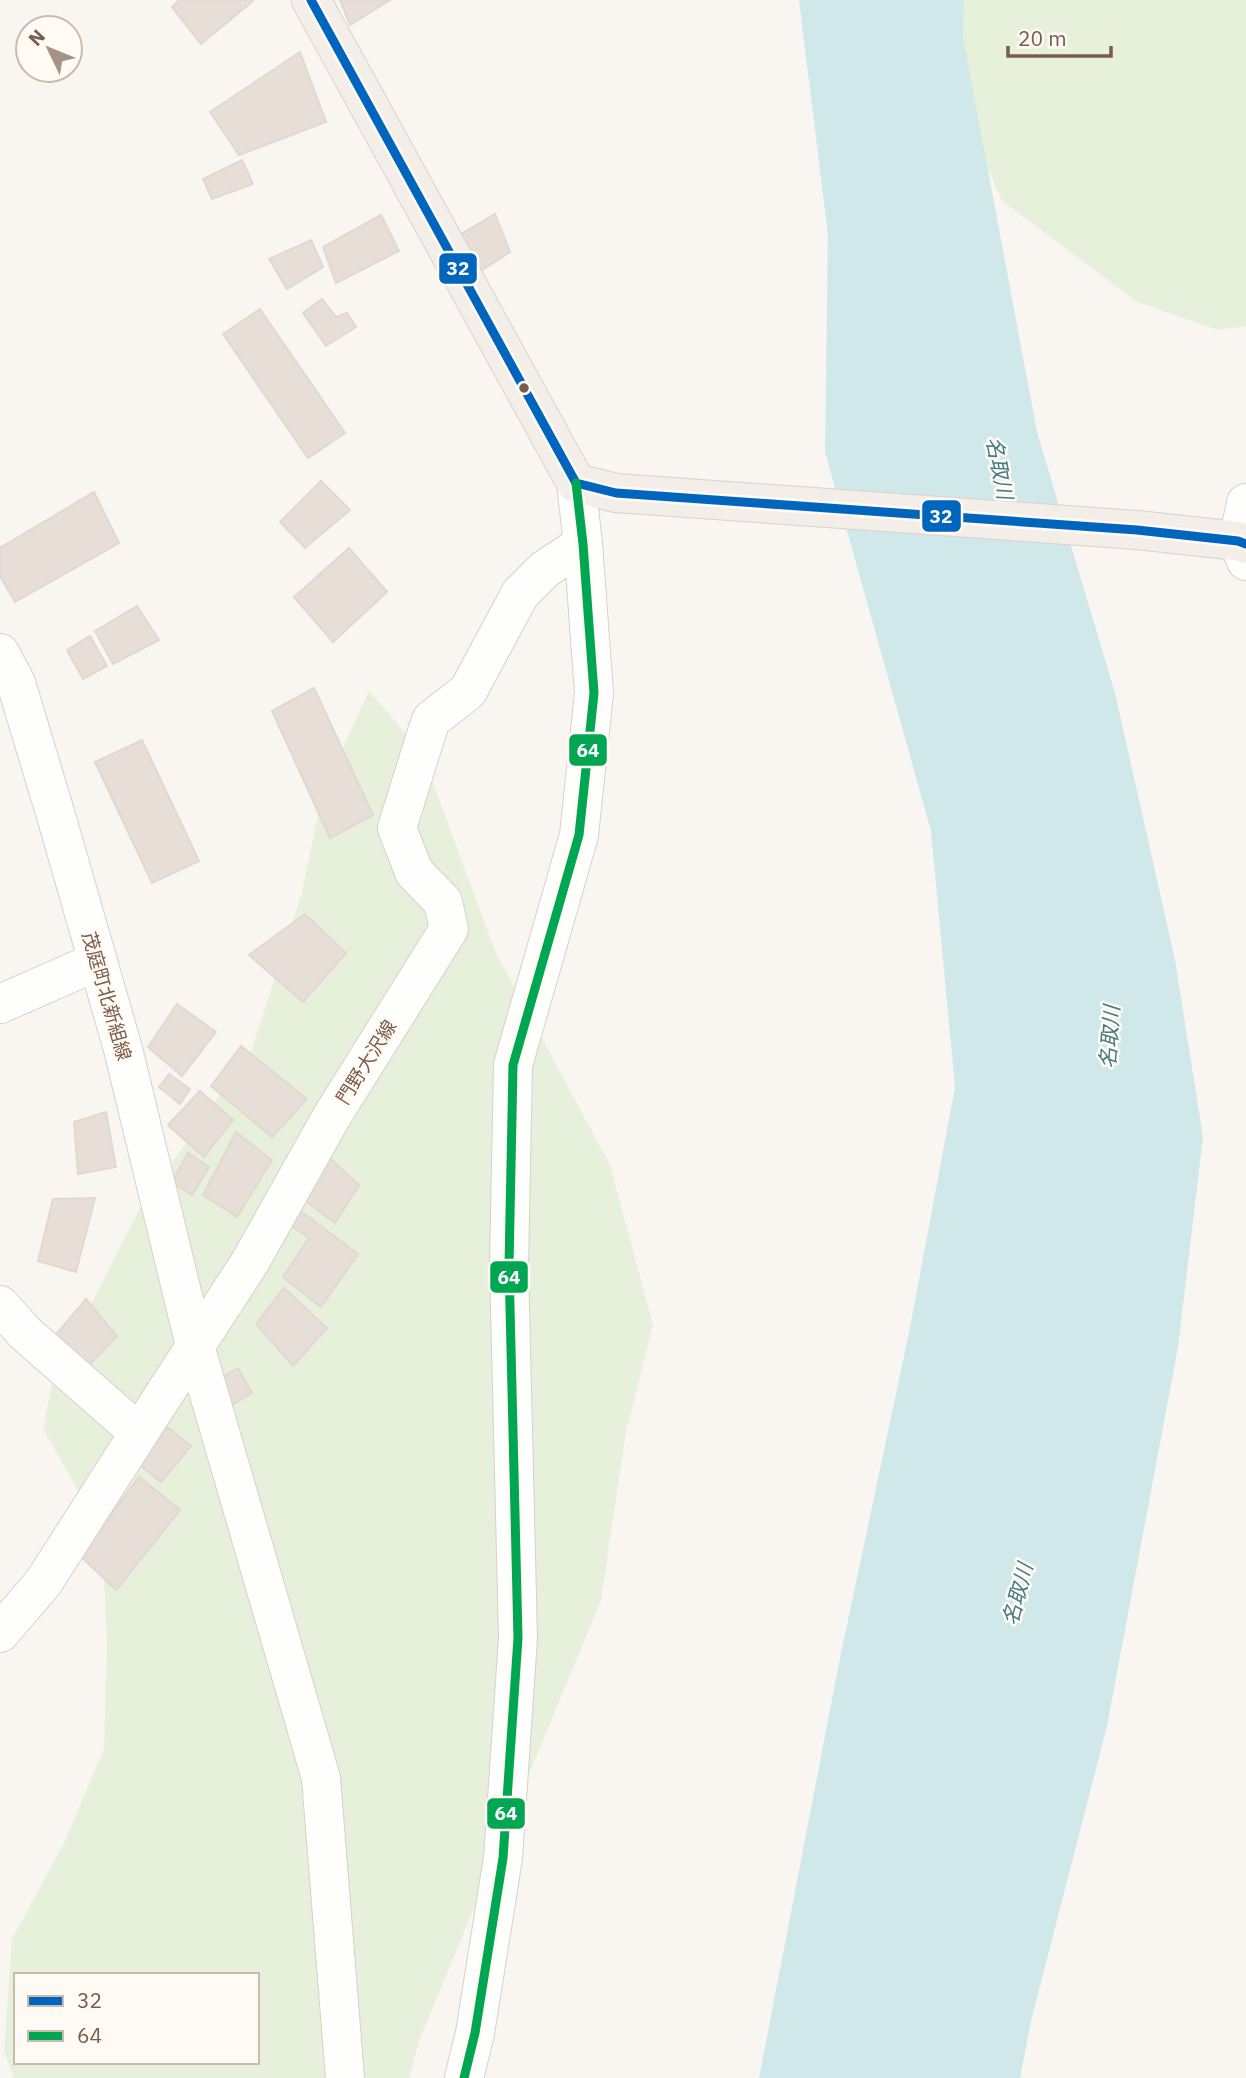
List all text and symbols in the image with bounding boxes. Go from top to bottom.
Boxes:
north arrow [14,14,84,84]
scale bar [1008,14,1111,58]
text: N [23,24,50,51]
text: 20 m [1018,24,1067,52]
line badge: 32 [438,252,478,285]
text: 32 [447,256,469,280]
unlabelled marker [517,381,531,395]
water label: 名取川 [980,434,1020,504]
line badge: 32 [921,499,962,533]
text: 32 [930,504,952,528]
line badge: 64 [568,733,608,767]
text: 64 [577,738,599,762]
street label: 茂庭町北新組線 [77,929,137,1063]
water label: 名取川 [1093,1003,1125,1069]
street label: 門野大沢線 [331,1015,401,1109]
line badge: 64 [489,1260,529,1294]
text: 64 [498,1265,520,1289]
water label: 名取川 [995,1558,1039,1628]
line badge: 64 [486,1797,526,1830]
text: 64 [495,1801,517,1825]
legend [14,1973,259,2064]
text: 32 [77,1986,102,2014]
text: 64 [77,2021,102,2049]

